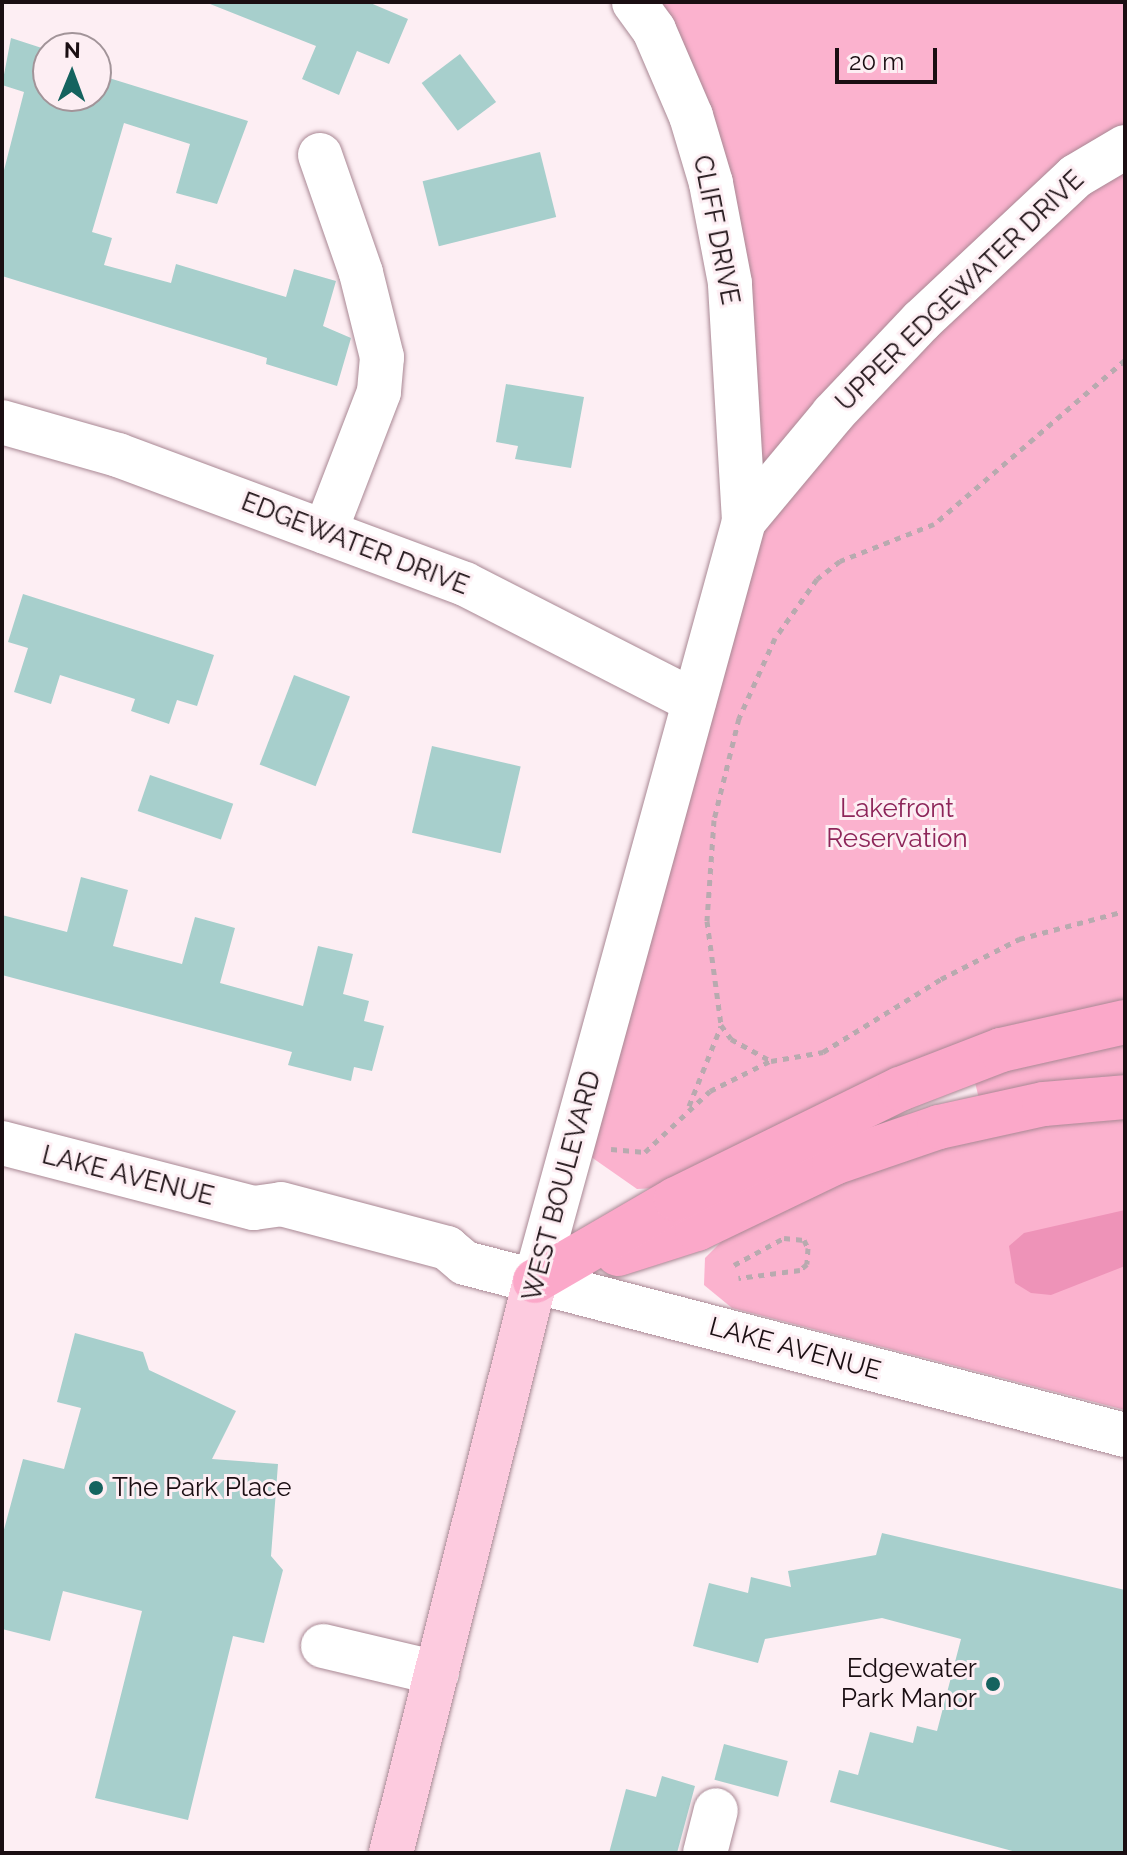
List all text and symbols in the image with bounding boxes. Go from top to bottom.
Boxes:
north arrow [32,32,112,112]
scale bar [839,32,941,82]
text: N [64,37,81,63]
text: 20 m [849,47,904,76]
street label: CLIFF DRIVE [686,152,746,308]
street label: UPPER EDGEWATER DRIVE [830,164,1090,418]
street label: EDGEWATER DRIVE [237,486,473,602]
park label: Lakefront Reservation [826,793,968,854]
street label: WEST BOULEVARD [516,1067,608,1305]
street label: LAKE AVENUE [38,1139,218,1213]
street label: LAKE AVENUE [705,1311,885,1387]
place label: The Park Place [112,1472,291,1504]
marker: The Park Place [87,1479,105,1497]
place label: Edgewater Park Manor [841,1653,977,1714]
marker: Edgewater Park Manor [984,1675,1002,1693]

